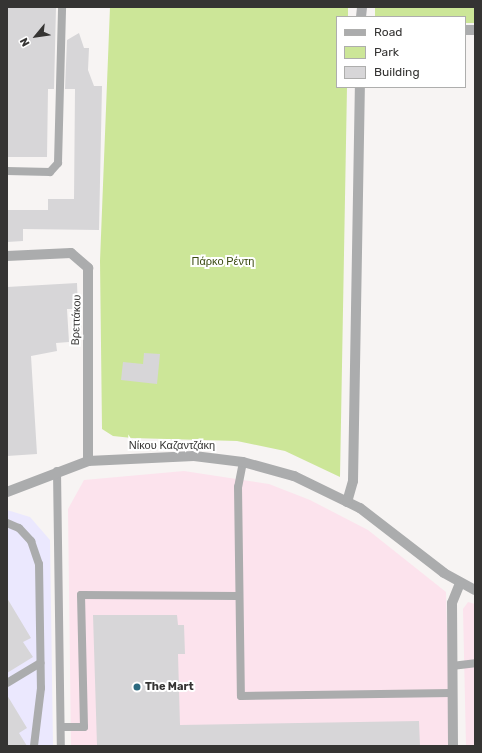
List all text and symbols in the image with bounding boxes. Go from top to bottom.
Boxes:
north arrow [16,16,56,56]
legend [336,16,466,88]
text: Road [374,25,402,39]
text: N [17,35,33,49]
text: Park [374,45,399,59]
text: Building [374,65,420,79]
park label: Πάρκο Ρέντη [192,255,254,269]
street label: Βρεττάκου [70,294,84,346]
street label: Νίκου Καζαντζάκη [129,439,215,453]
place label: The Mart [145,680,194,694]
marker: The Mart [132,682,142,692]

